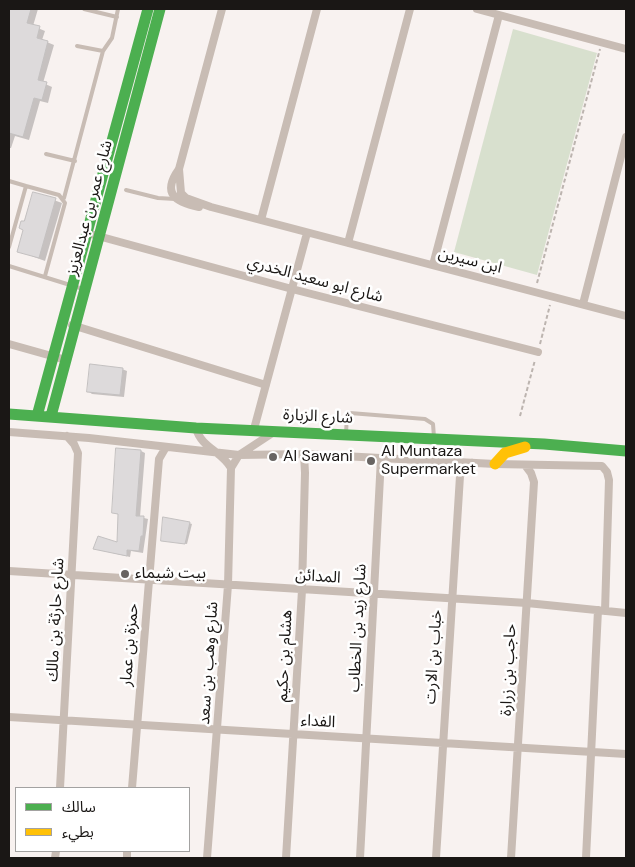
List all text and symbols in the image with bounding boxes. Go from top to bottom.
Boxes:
street label: شارع عمر بن عبدالعزيز [63,138,117,278]
street label: ابن سيرين [436,244,504,278]
street label: شارع ابو سعيد الخدري [245,253,385,307]
street label: شارع الزبارة [283,406,353,428]
place label: Al Muntaza Supermarket [381,442,476,480]
place label: Al Sawani [283,447,353,467]
marker: Al Sawani [267,451,279,463]
marker: Al Muntaza Supermarket [365,455,377,467]
street label: شارع حارثة بن مالك [43,558,69,682]
street label: شارع زيد بن الخطاب [345,563,371,693]
place label: بيت شيماء [135,564,206,584]
street label: المدائن [295,566,341,588]
marker: بيت شيماء [119,568,131,580]
street label: شارع وهب بن سعد [195,601,223,725]
street label: حمزة بن عمار [117,603,143,687]
street label: هشام بن حكيم [273,609,297,703]
street label: خباب بن الارت [421,609,447,705]
street label: حاجب بن زرارة [497,623,521,717]
street label: الفداء [300,712,336,732]
legend [15,787,190,852]
text: سالك [62,797,96,817]
text: بطيء [62,822,94,842]

